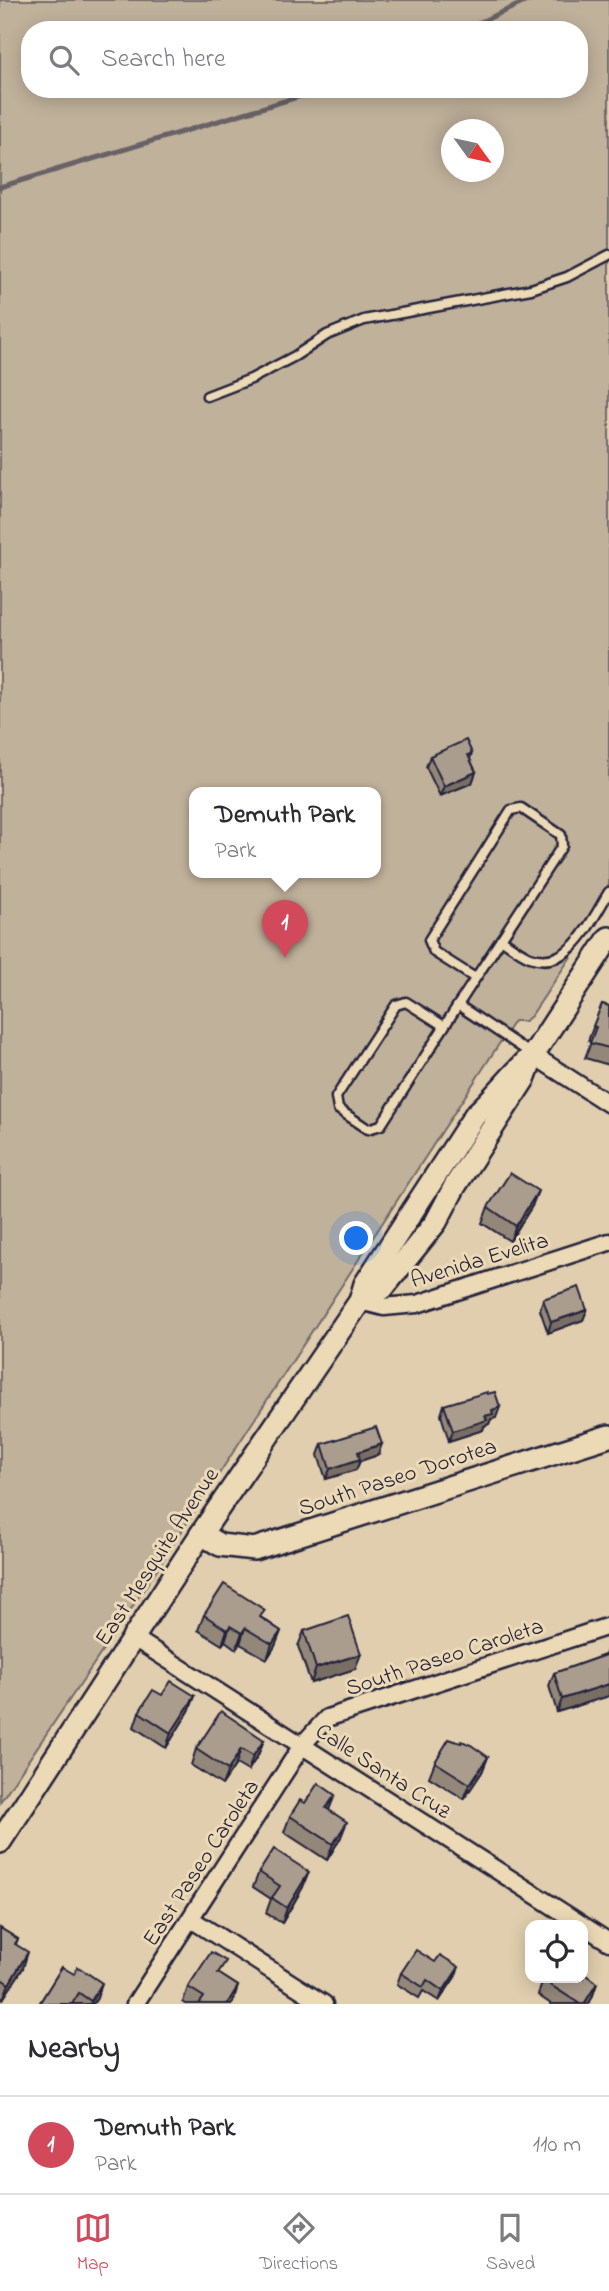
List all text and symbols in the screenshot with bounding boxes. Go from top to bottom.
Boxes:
search box [21,21,588,98]
icon: search [45,41,83,79]
text: Search here [101,41,226,79]
north arrow [441,119,504,182]
popup [189,787,381,878]
text: Demuth Park [215,797,355,835]
text: Park [215,835,256,868]
pin: 1 [262,900,308,958]
your location [339,1221,373,1255]
street label: Avenida Evelita [407,1225,553,1298]
street label: South Paseo Dorotea [294,1431,501,1526]
street label: East Mesquite Avenue [88,1461,229,1653]
street label: South Paseo Caroleta [342,1611,548,1706]
street label: Calle Santa Cruz [308,1716,457,1829]
street label: East Paseo Caroleta [136,1773,269,1953]
map controls [525,1920,588,1983]
button: locate [525,1920,588,1983]
text: Nearby [28,2028,120,2072]
text: Demuth Park [95,2110,235,2148]
text: 1 [47,2129,55,2162]
text: 110 m [533,2129,581,2162]
text: Park [95,2148,137,2181]
tab: Map [74,2209,112,2278]
tab: Directions [259,2209,338,2278]
tab: Saved [486,2209,535,2278]

